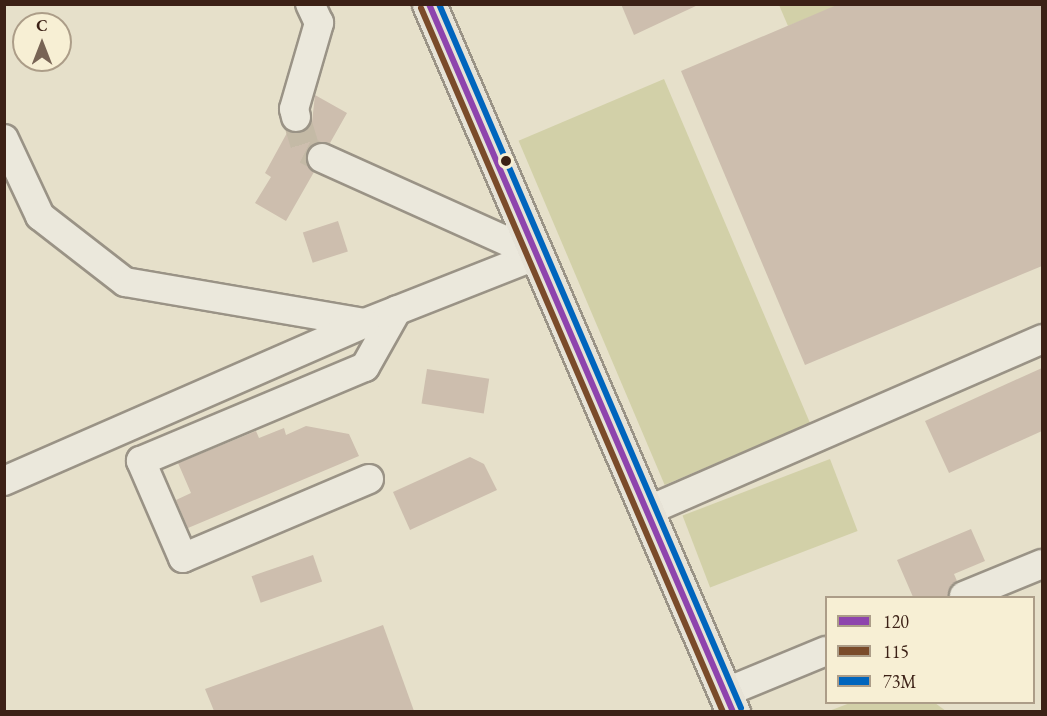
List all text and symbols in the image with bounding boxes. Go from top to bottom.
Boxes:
north arrow [12,12,72,72]
text: С [36,15,48,36]
unlabelled marker [500,155,512,167]
legend [825,596,1035,704]
text: 120 [883,610,909,633]
text: 115 [883,640,909,663]
text: 73М [883,670,917,693]

